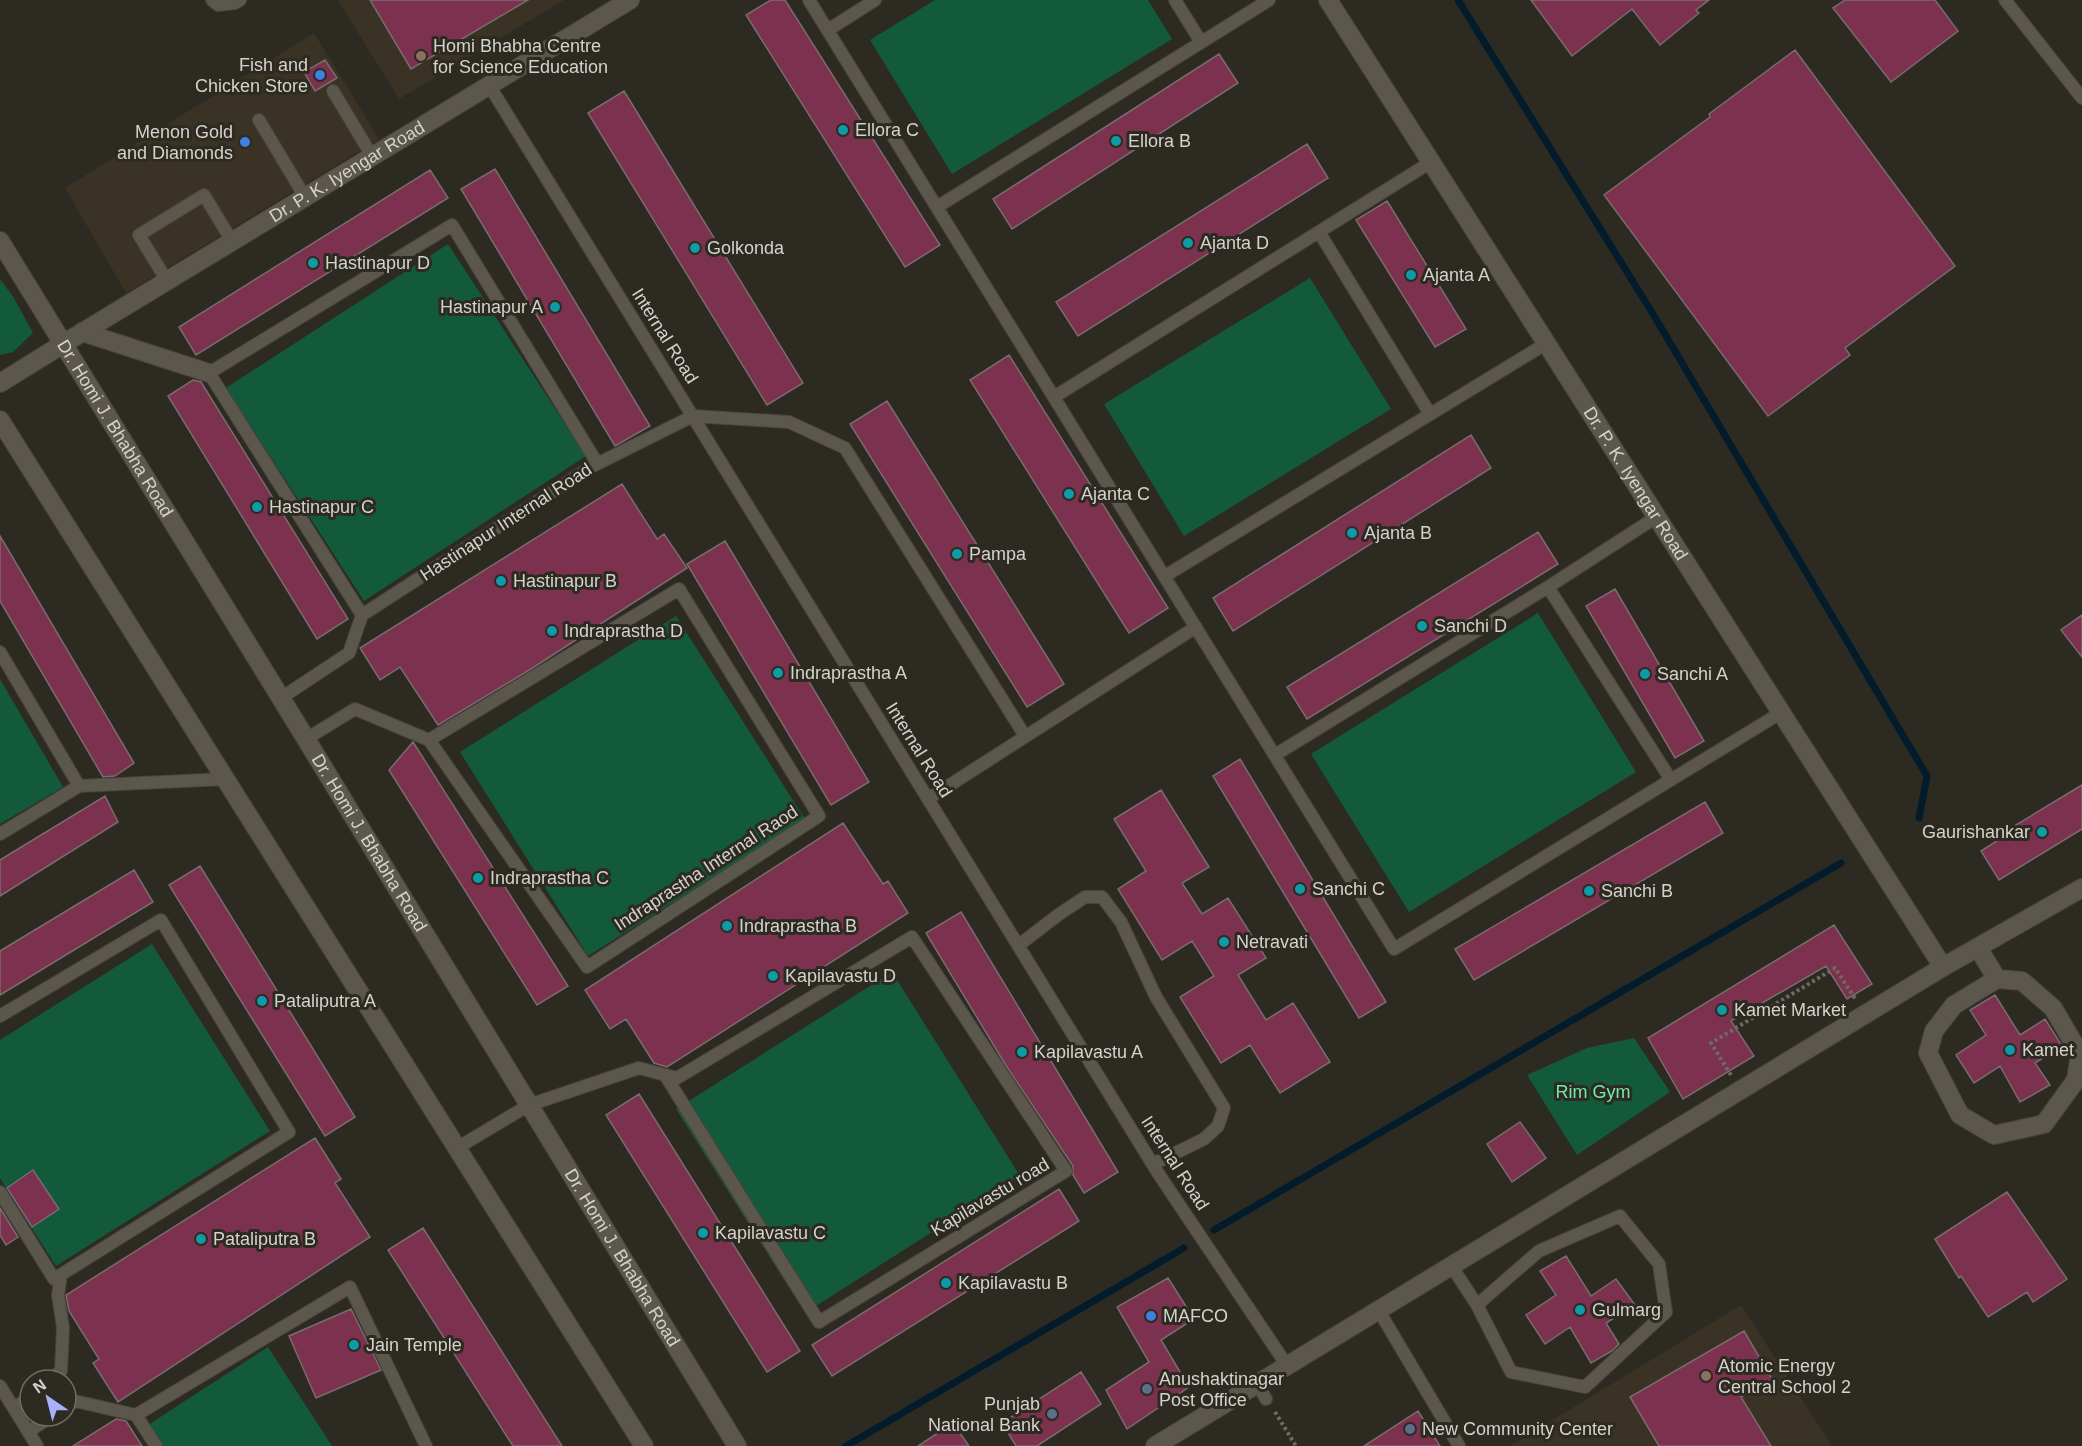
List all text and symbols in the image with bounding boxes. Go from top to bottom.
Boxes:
place label: Homi Bhabha Centre for Science Education [433,36,608,77]
marker: Homi Bhabha Centre for Science Education [414,49,428,63]
place label: Fish and Chicken Store [195,55,308,96]
marker: Fish and Chicken Store [313,68,327,82]
street label: Dr. P. K. Iyengar Road [266,117,428,226]
place label: Ellora C [855,120,919,140]
place label: Menon Gold and Diamonds [117,122,233,163]
marker: Ellora C [836,123,850,137]
place label: Ellora B [1128,131,1191,151]
marker: Ellora B [1109,134,1123,148]
marker: Menon Gold and Diamonds [238,135,252,149]
place label: Ajanta D [1200,233,1269,253]
marker: Ajanta D [1181,236,1195,250]
place label: Golkonda [707,238,785,258]
marker: Golkonda [688,241,702,255]
place label: Hastinapur D [325,253,430,273]
marker: Hastinapur D [306,256,320,270]
place label: Ajanta A [1423,265,1490,285]
marker: Ajanta A [1404,268,1418,282]
street label: Internal Road [628,285,702,387]
place label: Hastinapur A [440,297,543,317]
marker: Hastinapur A [548,300,562,314]
street label: Dr. Homi J. Bhabha Road [53,336,177,521]
street label: Dr. P. K. Iyengar Road [1579,403,1692,564]
street label: Hastinapur Internal Road [417,459,595,585]
place label: Ajanta C [1081,484,1150,504]
marker: Ajanta C [1062,487,1076,501]
place label: Hastinapur C [269,497,374,517]
marker: Hastinapur C [250,500,264,514]
place label: Ajanta B [1364,523,1432,543]
marker: Ajanta B [1345,526,1359,540]
place label: Pampa [969,544,1027,564]
marker: Pampa [950,547,964,561]
place label: Hastinapur B [513,571,617,591]
marker: Hastinapur B [494,574,508,588]
place label: Sanchi D [1434,616,1507,636]
marker: Sanchi D [1415,619,1429,633]
place label: Indraprastha D [564,621,683,641]
marker: Indraprastha D [545,624,559,638]
place label: Indraprastha A [790,663,907,683]
place label: Sanchi A [1657,664,1728,684]
marker: Indraprastha A [771,666,785,680]
marker: Sanchi A [1638,667,1652,681]
street label: Internal Road [882,699,956,801]
street label: Dr. Homi J. Bhabha Road [308,750,431,935]
street label: Indraprastha Internal Raod [611,801,801,935]
place label: Gaurishankar [1922,822,2030,842]
marker: Gaurishankar [2035,825,2049,839]
place label: Indraprastha C [490,868,609,888]
marker: Indraprastha C [471,871,485,885]
place label: Sanchi C [1312,879,1385,899]
place label: Sanchi B [1601,881,1673,901]
marker: Sanchi C [1293,882,1307,896]
marker: Sanchi B [1582,884,1596,898]
place label: Indraprastha B [739,916,857,936]
marker: Indraprastha B [720,919,734,933]
place label: Netravati [1236,932,1308,952]
marker: Netravati [1217,935,1231,949]
place label: Kapilavastu D [785,966,896,986]
marker: Kapilavastu D [766,969,780,983]
place label: Pataliputra A [274,991,376,1011]
marker: Pataliputra A [255,994,269,1008]
place label: Kamet Market [1734,1000,1846,1020]
marker: Kamet Market [1715,1003,1729,1017]
place label: Kamet [2022,1040,2074,1060]
place label: Kapilavastu A [1034,1042,1143,1062]
marker: Kamet [2003,1043,2017,1057]
marker: Kapilavastu A [1015,1045,1029,1059]
park label: Rim Gym [1556,1082,1631,1102]
street label: Internal Road [1137,1112,1213,1214]
street label: Kapilavastu road [927,1154,1053,1240]
street label: Dr. Homi J. Bhabha Road [561,1165,684,1350]
place label: Kapilavastu C [715,1223,826,1243]
marker: Kapilavastu C [696,1226,710,1240]
place label: Pataliputra B [213,1229,316,1249]
marker: Pataliputra B [194,1232,208,1246]
place label: Kapilavastu B [958,1273,1068,1293]
marker: Kapilavastu B [939,1276,953,1290]
place label: Gulmarg [1592,1300,1661,1320]
marker: Gulmarg [1573,1303,1587,1317]
place label: MAFCO [1163,1306,1228,1326]
marker: MAFCO [1144,1309,1158,1323]
place label: Jain Temple [366,1335,462,1355]
marker: Jain Temple [347,1338,361,1352]
place label: Atomic Energy Central School 2 [1718,1356,1851,1397]
north arrow [18,1368,78,1428]
place label: Anushaktinagar Post Office [1159,1369,1284,1410]
marker: Atomic Energy Central School 2 [1699,1369,1713,1383]
text: N [30,1376,49,1396]
marker: Anushaktinagar Post Office [1140,1382,1154,1396]
place label: Punjab National Bank [928,1394,1041,1435]
marker: Punjab National Bank [1045,1407,1059,1421]
place label: New Community Center [1422,1419,1613,1439]
marker: New Community Center [1403,1422,1417,1436]

